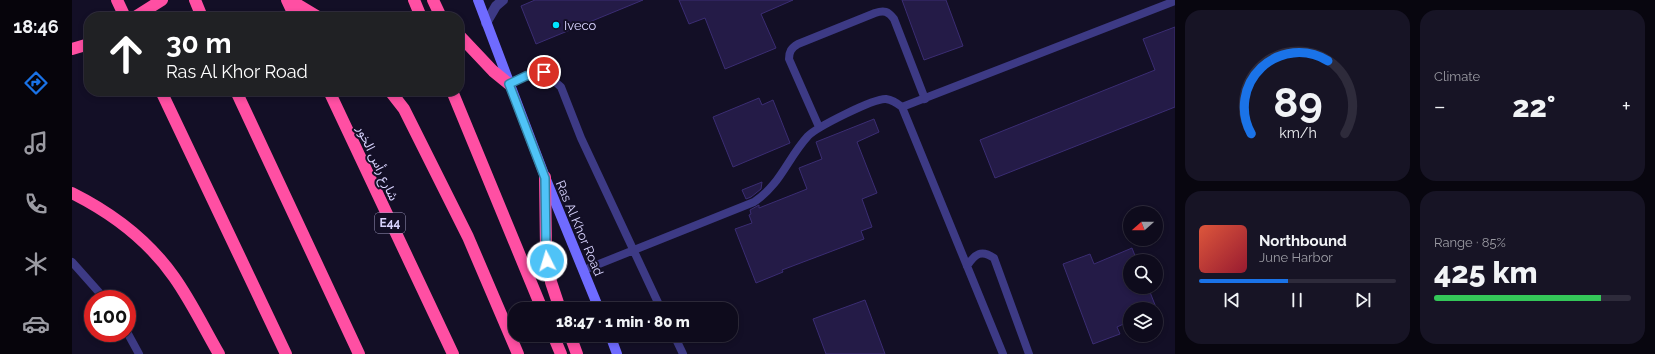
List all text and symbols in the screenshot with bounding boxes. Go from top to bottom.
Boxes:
text: 18:46 [13,16,59,37]
place label: Iveco [564,18,597,33]
marker: Iveco [551,20,561,30]
text: 30 m [166,27,232,60]
icon: ahead [100,28,152,80]
pin [527,55,561,89]
text: Ras Al Khor Road [166,61,308,82]
icon: arrive [533,61,555,83]
icon: directions [22,69,50,97]
text: Climate [1434,69,1480,84]
text: 89 [1273,77,1322,126]
text: 22° [1512,89,1556,124]
text: − [1434,93,1446,119]
text: + [1622,93,1631,119]
street label: شارع رأس الخور [351,122,402,204]
text: km/h [1279,124,1316,140]
icon: music [22,129,50,157]
street label: Ras Al Khor Road [553,178,606,278]
icon: phone [22,190,50,218]
north arrow [1123,206,1163,246]
map controls [1123,206,1163,342]
road number: E44 [375,213,405,233]
text: Northbound [1259,232,1347,250]
text: Range · 85% [1434,235,1506,250]
position arrow [526,240,568,282]
icon: climate [22,250,50,278]
text: June Harbor [1259,250,1333,265]
button: search [1123,254,1163,294]
text: 425 km [1434,255,1538,290]
icon: previous [1221,289,1243,311]
icon: pause [1286,289,1308,311]
icon: next [1352,289,1374,311]
speed limit sign: 100 [84,290,136,342]
button: layers [1123,302,1163,342]
icon: car [22,310,50,338]
text: 18:47 · 1 min · 80 m [556,313,690,331]

